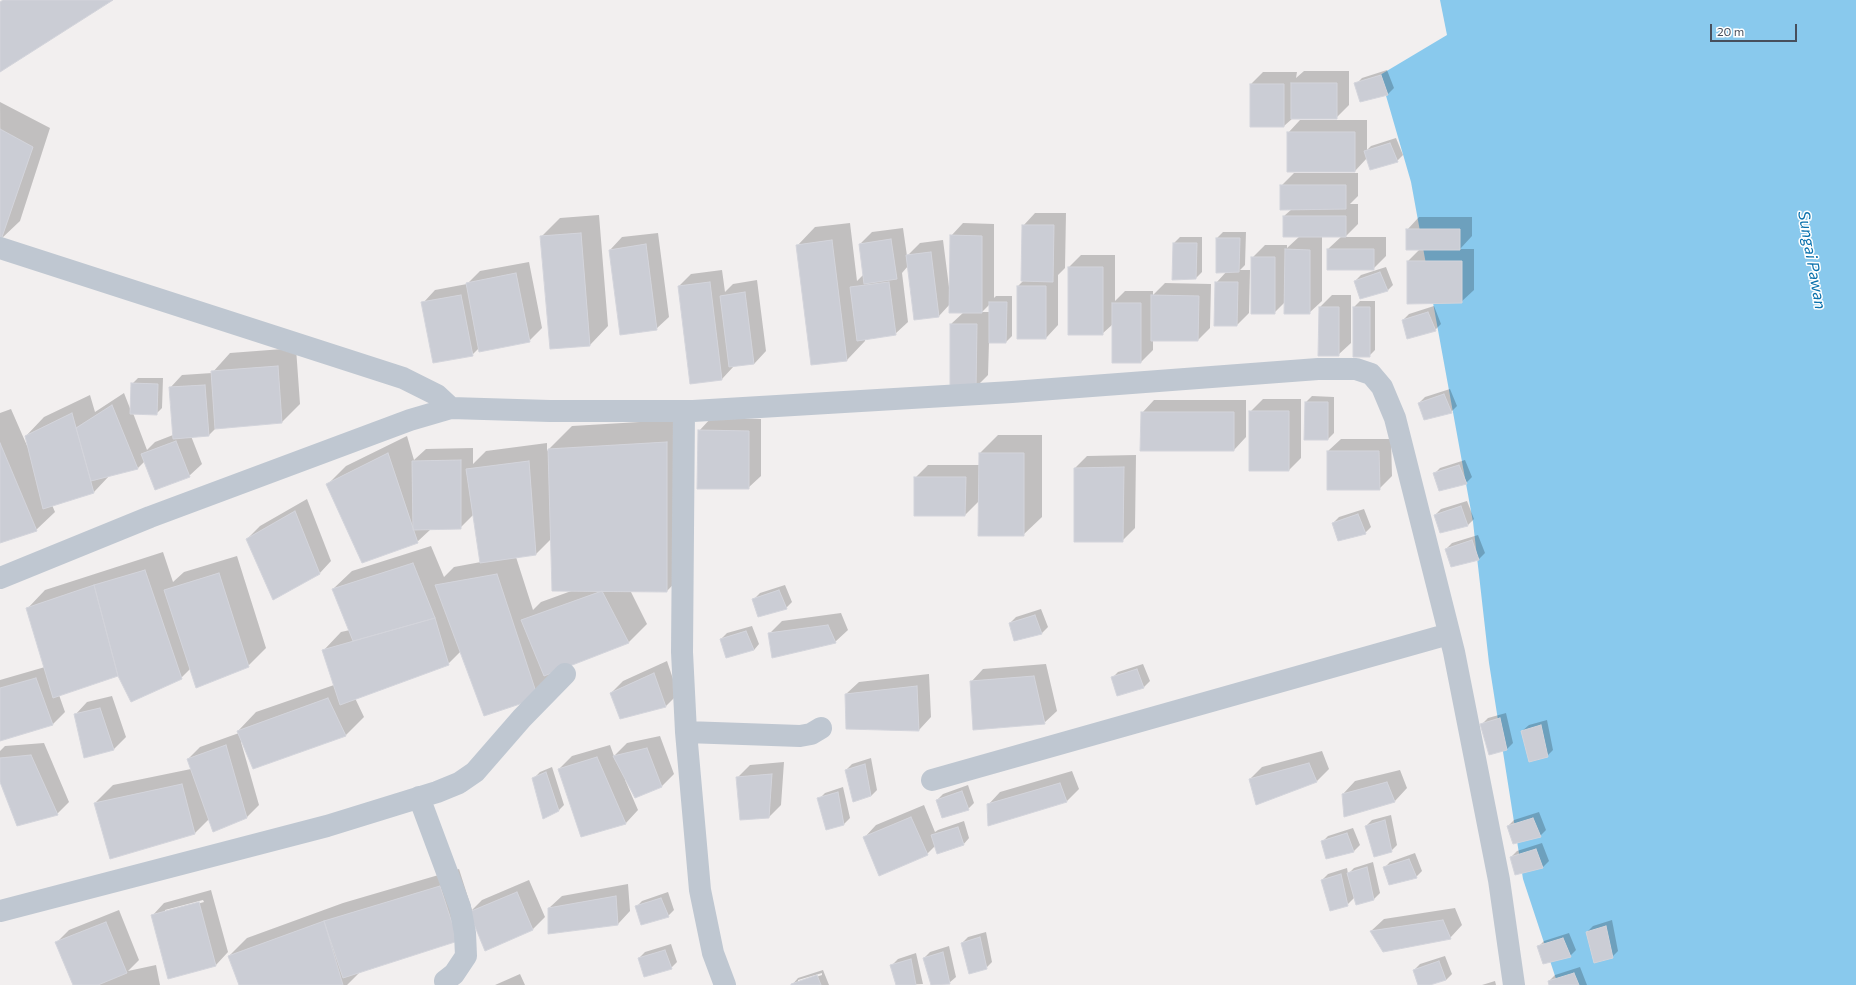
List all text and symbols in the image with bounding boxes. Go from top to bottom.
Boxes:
scale bar [1712,16,1799,42]
text: 20 m [1717,24,1744,38]
water label: Sungai Pawan [1794,209,1830,311]

